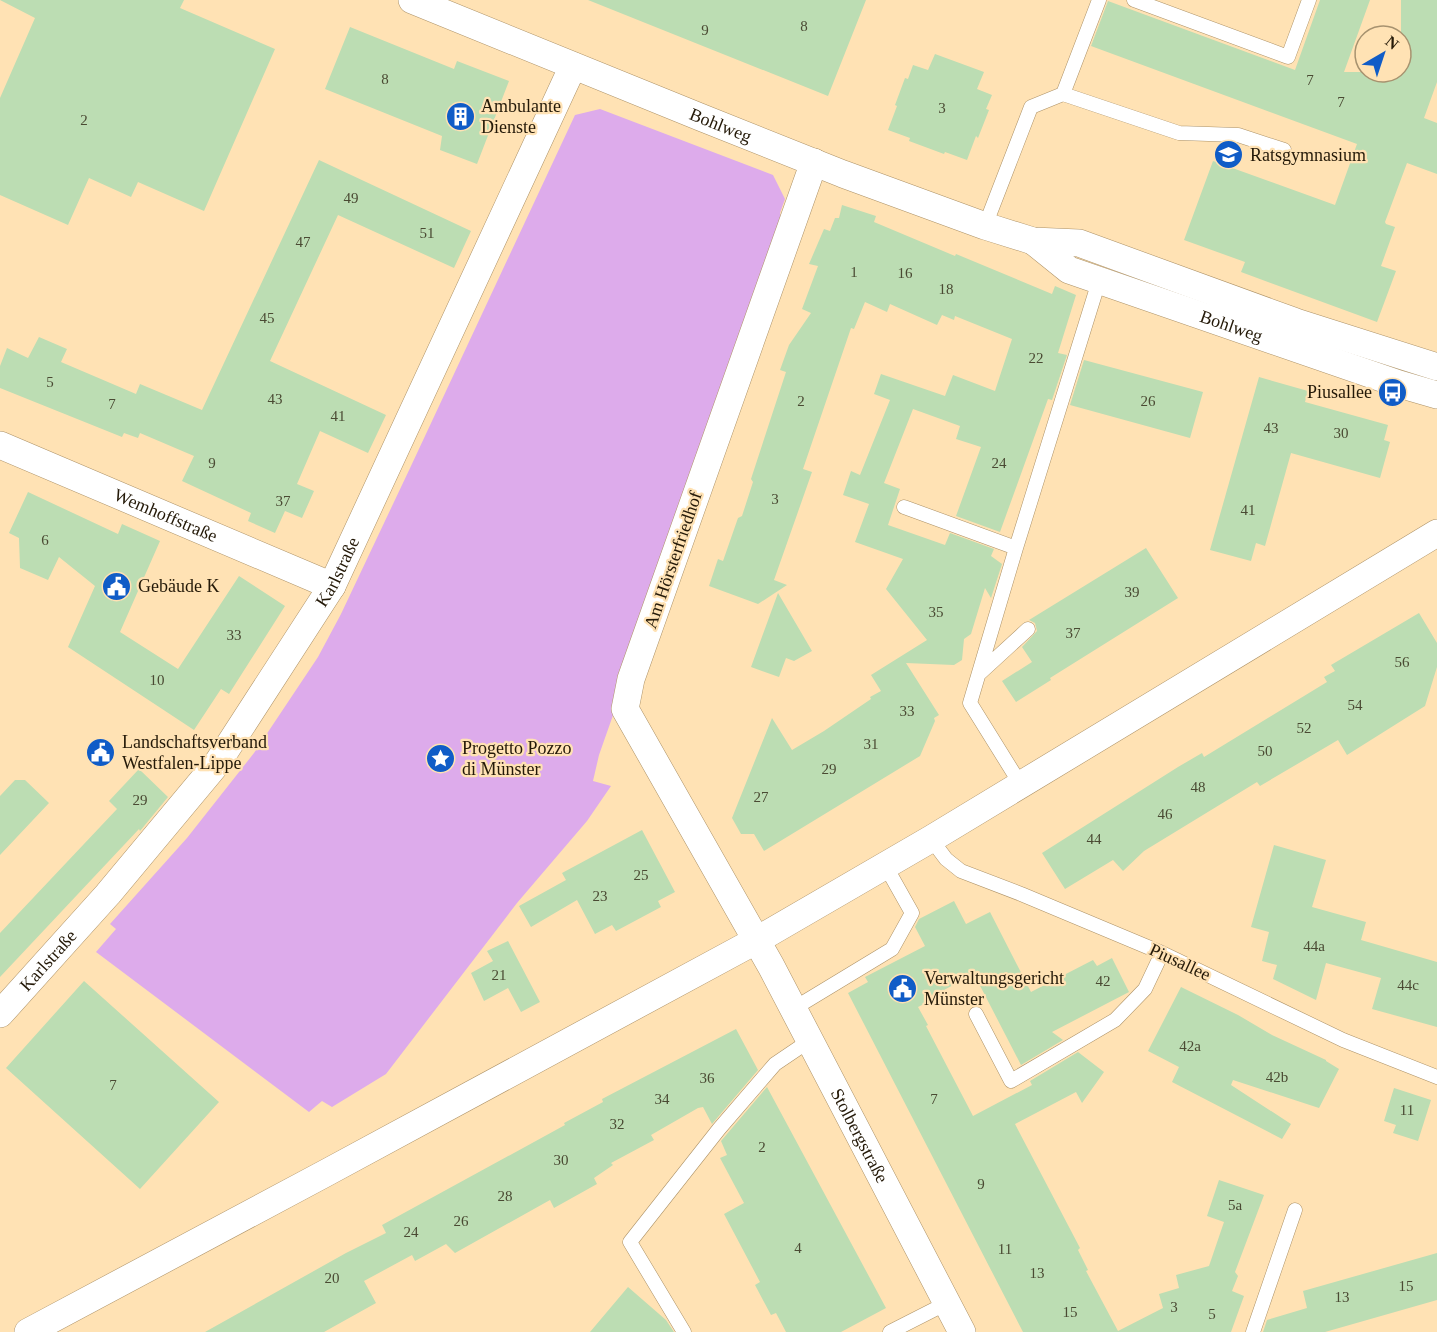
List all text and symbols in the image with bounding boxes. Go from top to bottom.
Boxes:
house number: 8 [800,18,808,34]
house number: 9 [701,22,709,38]
north arrow [1353,24,1413,84]
text: N [1382,32,1402,53]
house number: 8 [381,71,389,87]
house number: 7 [1306,72,1314,88]
house number: 7 [1337,94,1345,110]
place label: Ambulante Dienste [481,96,561,137]
building icon: Ambulante Dienste [444,100,476,132]
house number: 3 [938,100,946,116]
street label: Bohlweg [687,104,754,147]
house number: 2 [80,112,88,128]
school or university icon: Ratsgymnasium [1213,139,1245,171]
place label: Ratsgymnasium [1250,145,1366,165]
house number: 49 [344,190,359,206]
house number: 51 [420,225,435,241]
house number: 47 [296,234,311,250]
house number: 1 [850,264,858,280]
house number: 16 [898,265,913,281]
house number: 18 [939,281,954,297]
street label: Bohlweg [1197,306,1265,346]
house number: 45 [260,310,275,326]
house number: 22 [1029,350,1044,366]
house number: 5 [46,374,54,390]
bus stop icon: Piusallee [1377,376,1409,408]
place label: Piusallee [1307,382,1372,402]
house number: 43 [268,391,283,407]
house number: 2 [797,393,805,409]
house number: 26 [1141,393,1156,409]
house number: 7 [108,396,116,412]
house number: 41 [331,408,346,424]
house number: 43 [1264,420,1279,436]
house number: 30 [1334,425,1349,441]
house number: 9 [208,455,216,471]
house number: 24 [992,455,1007,471]
street label: Wemhoffstraße [111,485,220,546]
street label: Am Hörsterfriedhof [640,489,706,631]
house number: 3 [771,491,779,507]
house number: 37 [276,493,291,509]
house number: 41 [1241,502,1256,518]
house number: 6 [41,532,49,548]
street label: Karlstraße [311,534,363,610]
public building icon: Gebäude K [101,570,133,602]
place label: Gebäude K [138,576,219,596]
house number: 39 [1125,584,1140,600]
house number: 35 [929,604,944,620]
house number: 37 [1066,625,1081,641]
house number: 33 [227,627,242,643]
house number: 56 [1395,654,1410,670]
house number: 10 [150,672,165,688]
house number: 54 [1348,697,1363,713]
house number: 33 [900,703,915,719]
house number: 52 [1297,720,1312,736]
place label: Landschaftsverband Westfalen-Lippe [122,732,267,773]
public building icon: Landschaftsverband Westfalen-Lippe [85,736,117,768]
house number: 31 [864,736,879,752]
place label: Progetto Pozzo di Münster [462,738,572,779]
place icon: Progetto Pozzo di Münster [425,742,457,774]
house number: 50 [1258,743,1273,759]
house number: 29 [822,761,837,777]
house number: 48 [1191,779,1206,795]
house number: 27 [754,789,769,805]
house number: 29 [133,792,148,808]
house number: 46 [1158,806,1173,822]
house number: 44 [1087,831,1102,847]
house number: 25 [634,867,649,883]
house number: 23 [593,888,608,904]
street label: Karlstraße [16,926,81,995]
house number: 44a [1303,938,1325,954]
street label: Piusallee [1146,939,1214,985]
house number: 21 [492,967,507,983]
place label: Verwaltungsgericht Münster [924,968,1064,1009]
public building icon: Verwaltungsgericht Münster [887,972,919,1004]
house number: 42 [1096,973,1111,989]
house number: 44c [1397,977,1419,993]
house number: 42a [1179,1038,1201,1054]
house number: 42b [1266,1069,1288,1085]
house number: 36 [700,1070,715,1086]
house number: 7 [109,1077,117,1093]
street label: Stolbergstraße [827,1085,892,1186]
house number: 34 [655,1091,670,1107]
house number: 7 [930,1091,938,1107]
house number: 11 [1400,1102,1414,1118]
house number: 32 [610,1116,625,1132]
house number: 2 [758,1139,766,1155]
house number: 30 [554,1152,569,1168]
house number: 9 [977,1176,985,1192]
house number: 28 [498,1188,513,1204]
house number: 5a [1228,1197,1242,1213]
house number: 26 [454,1213,469,1229]
house number: 24 [404,1224,419,1240]
house number: 4 [794,1240,802,1256]
house number: 11 [998,1241,1012,1257]
house number: 13 [1030,1265,1045,1281]
house number: 20 [325,1270,340,1286]
house number: 15 [1399,1278,1414,1294]
house number: 13 [1335,1289,1350,1305]
house number: 3 [1170,1299,1178,1315]
house number: 15 [1063,1304,1078,1320]
house number: 5 [1208,1306,1216,1322]

